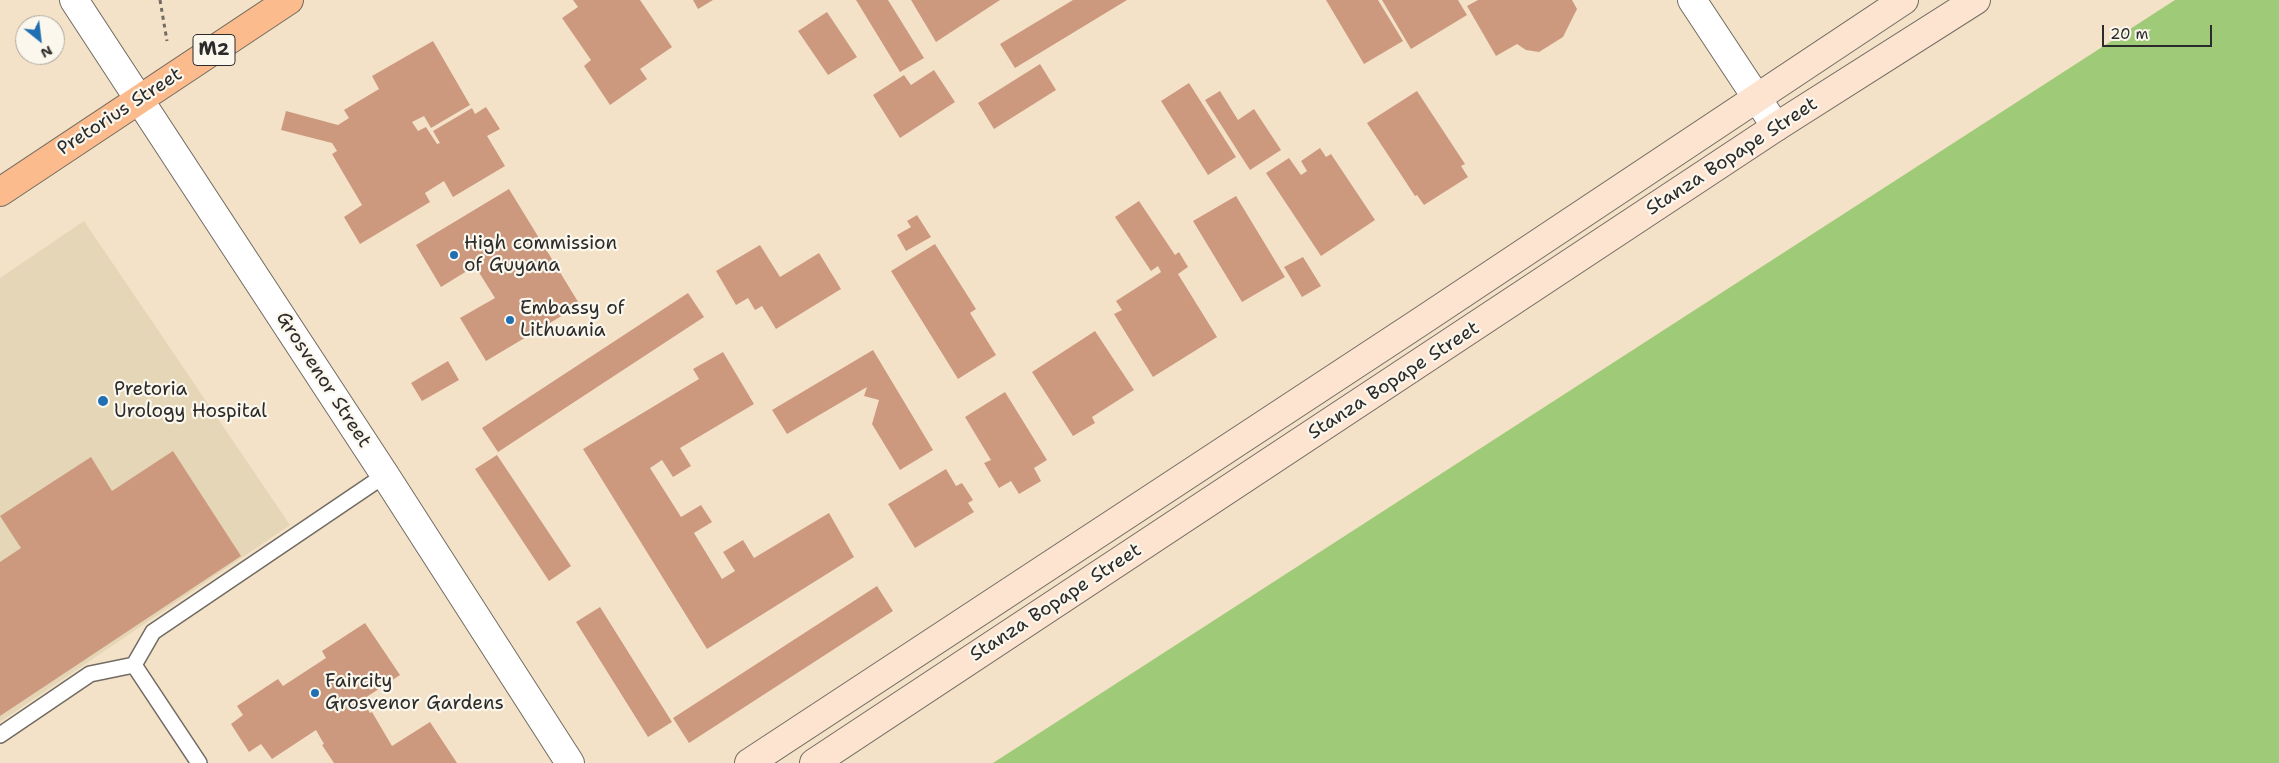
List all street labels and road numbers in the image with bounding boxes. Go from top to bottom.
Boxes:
road number: M2 [193,34,235,66]
street label: Pretorius Street [53,63,187,161]
street label: Stanza Bopape Street [1642,93,1822,221]
street label: Grosvenor Street [271,308,375,452]
street label: Stanza Bopape Street [1304,317,1484,445]
street label: Stanza Bopape Street [966,539,1146,667]

